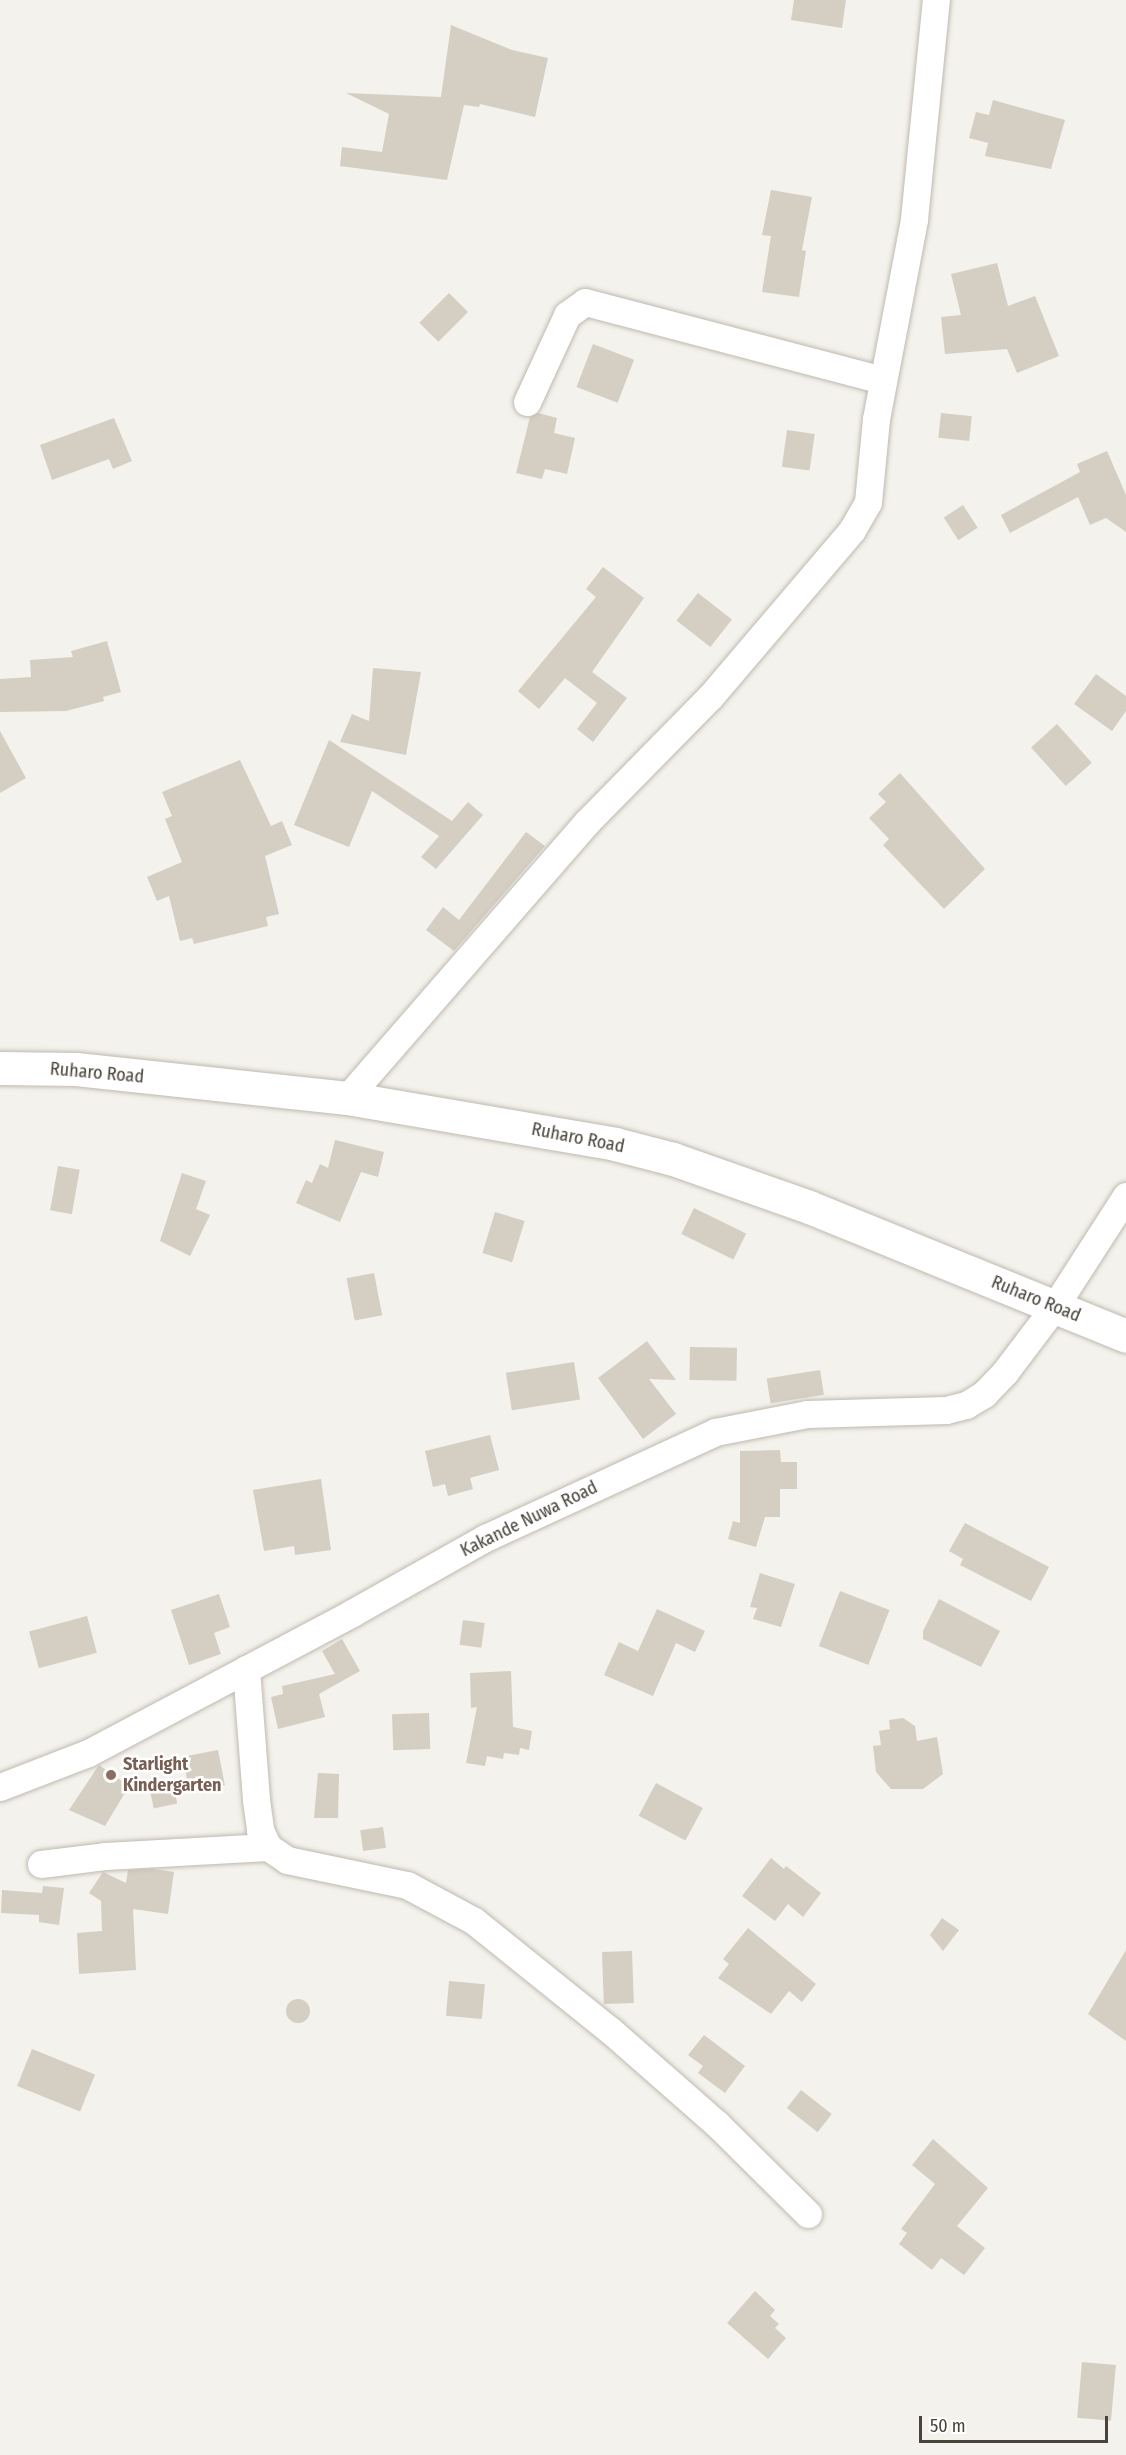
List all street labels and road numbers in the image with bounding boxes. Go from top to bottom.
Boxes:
street label: Ruharo Road [49,1058,145,1088]
street label: Ruharo Road [530,1118,626,1158]
street label: Ruharo Road [988,1271,1084,1327]
street label: Kakande Nuwa Road [457,1476,601,1562]

